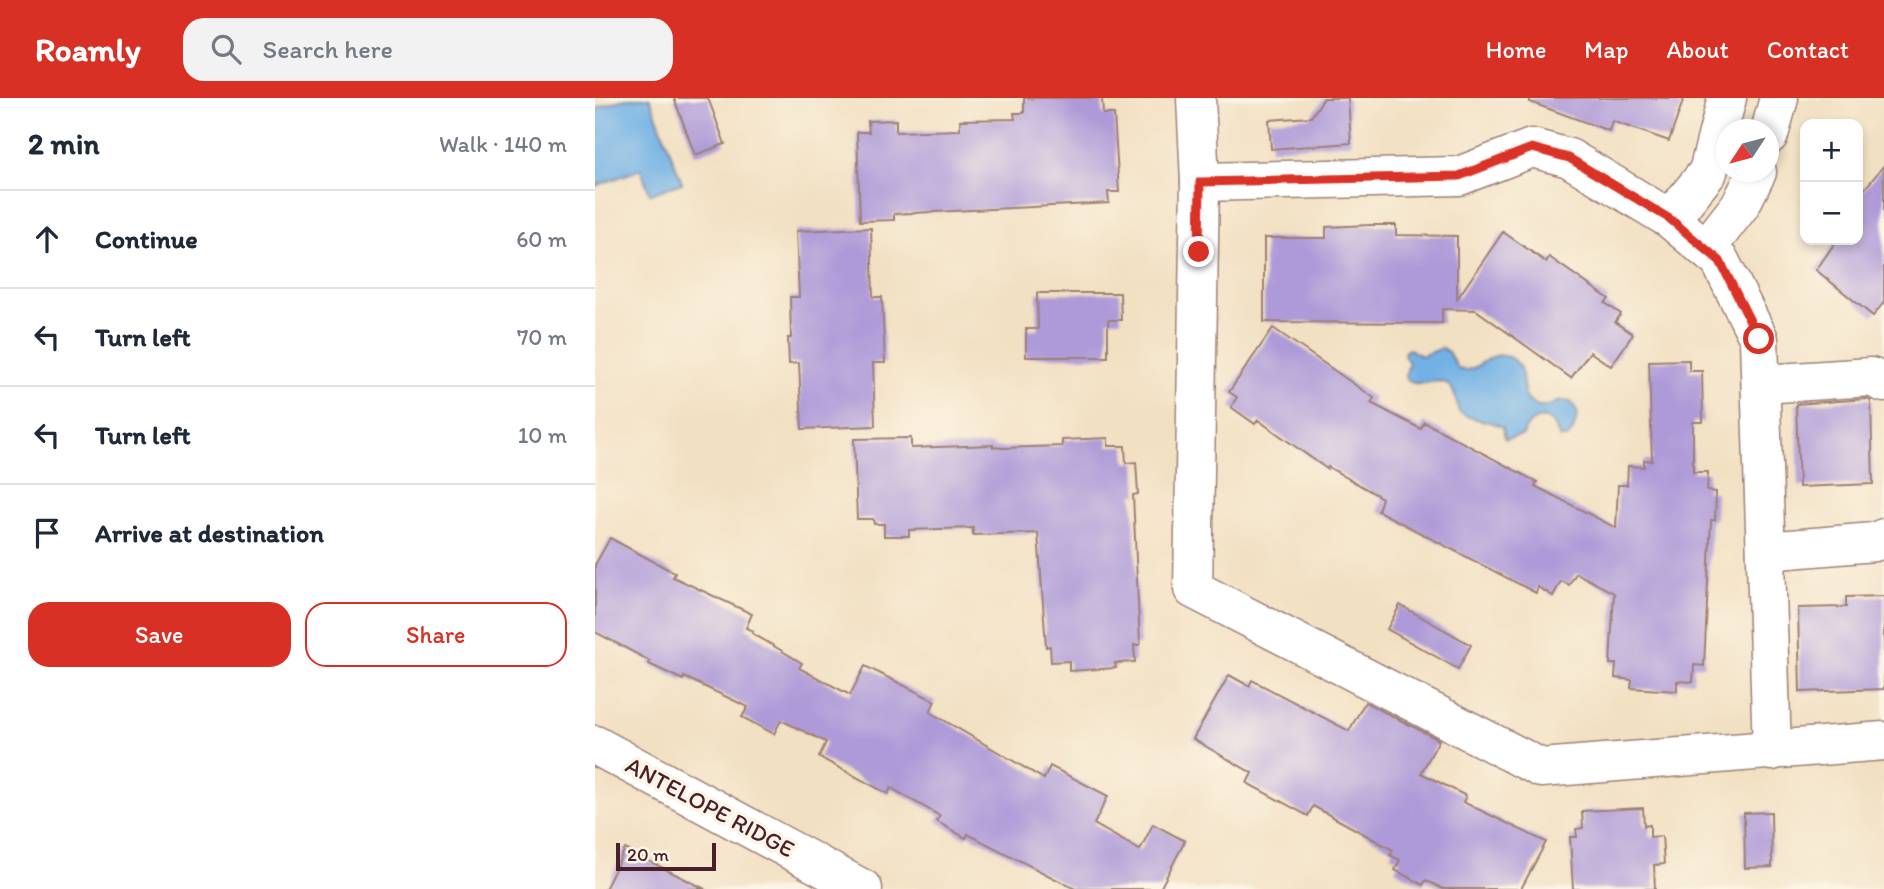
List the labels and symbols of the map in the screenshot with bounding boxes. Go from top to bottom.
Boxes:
north arrow [1716,119,1779,182]
route end [1183,236,1214,267]
route start [1743,323,1774,354]
street label: ANTELOPE RIDGE [621,750,800,863]
scale bar [616,840,716,872]

